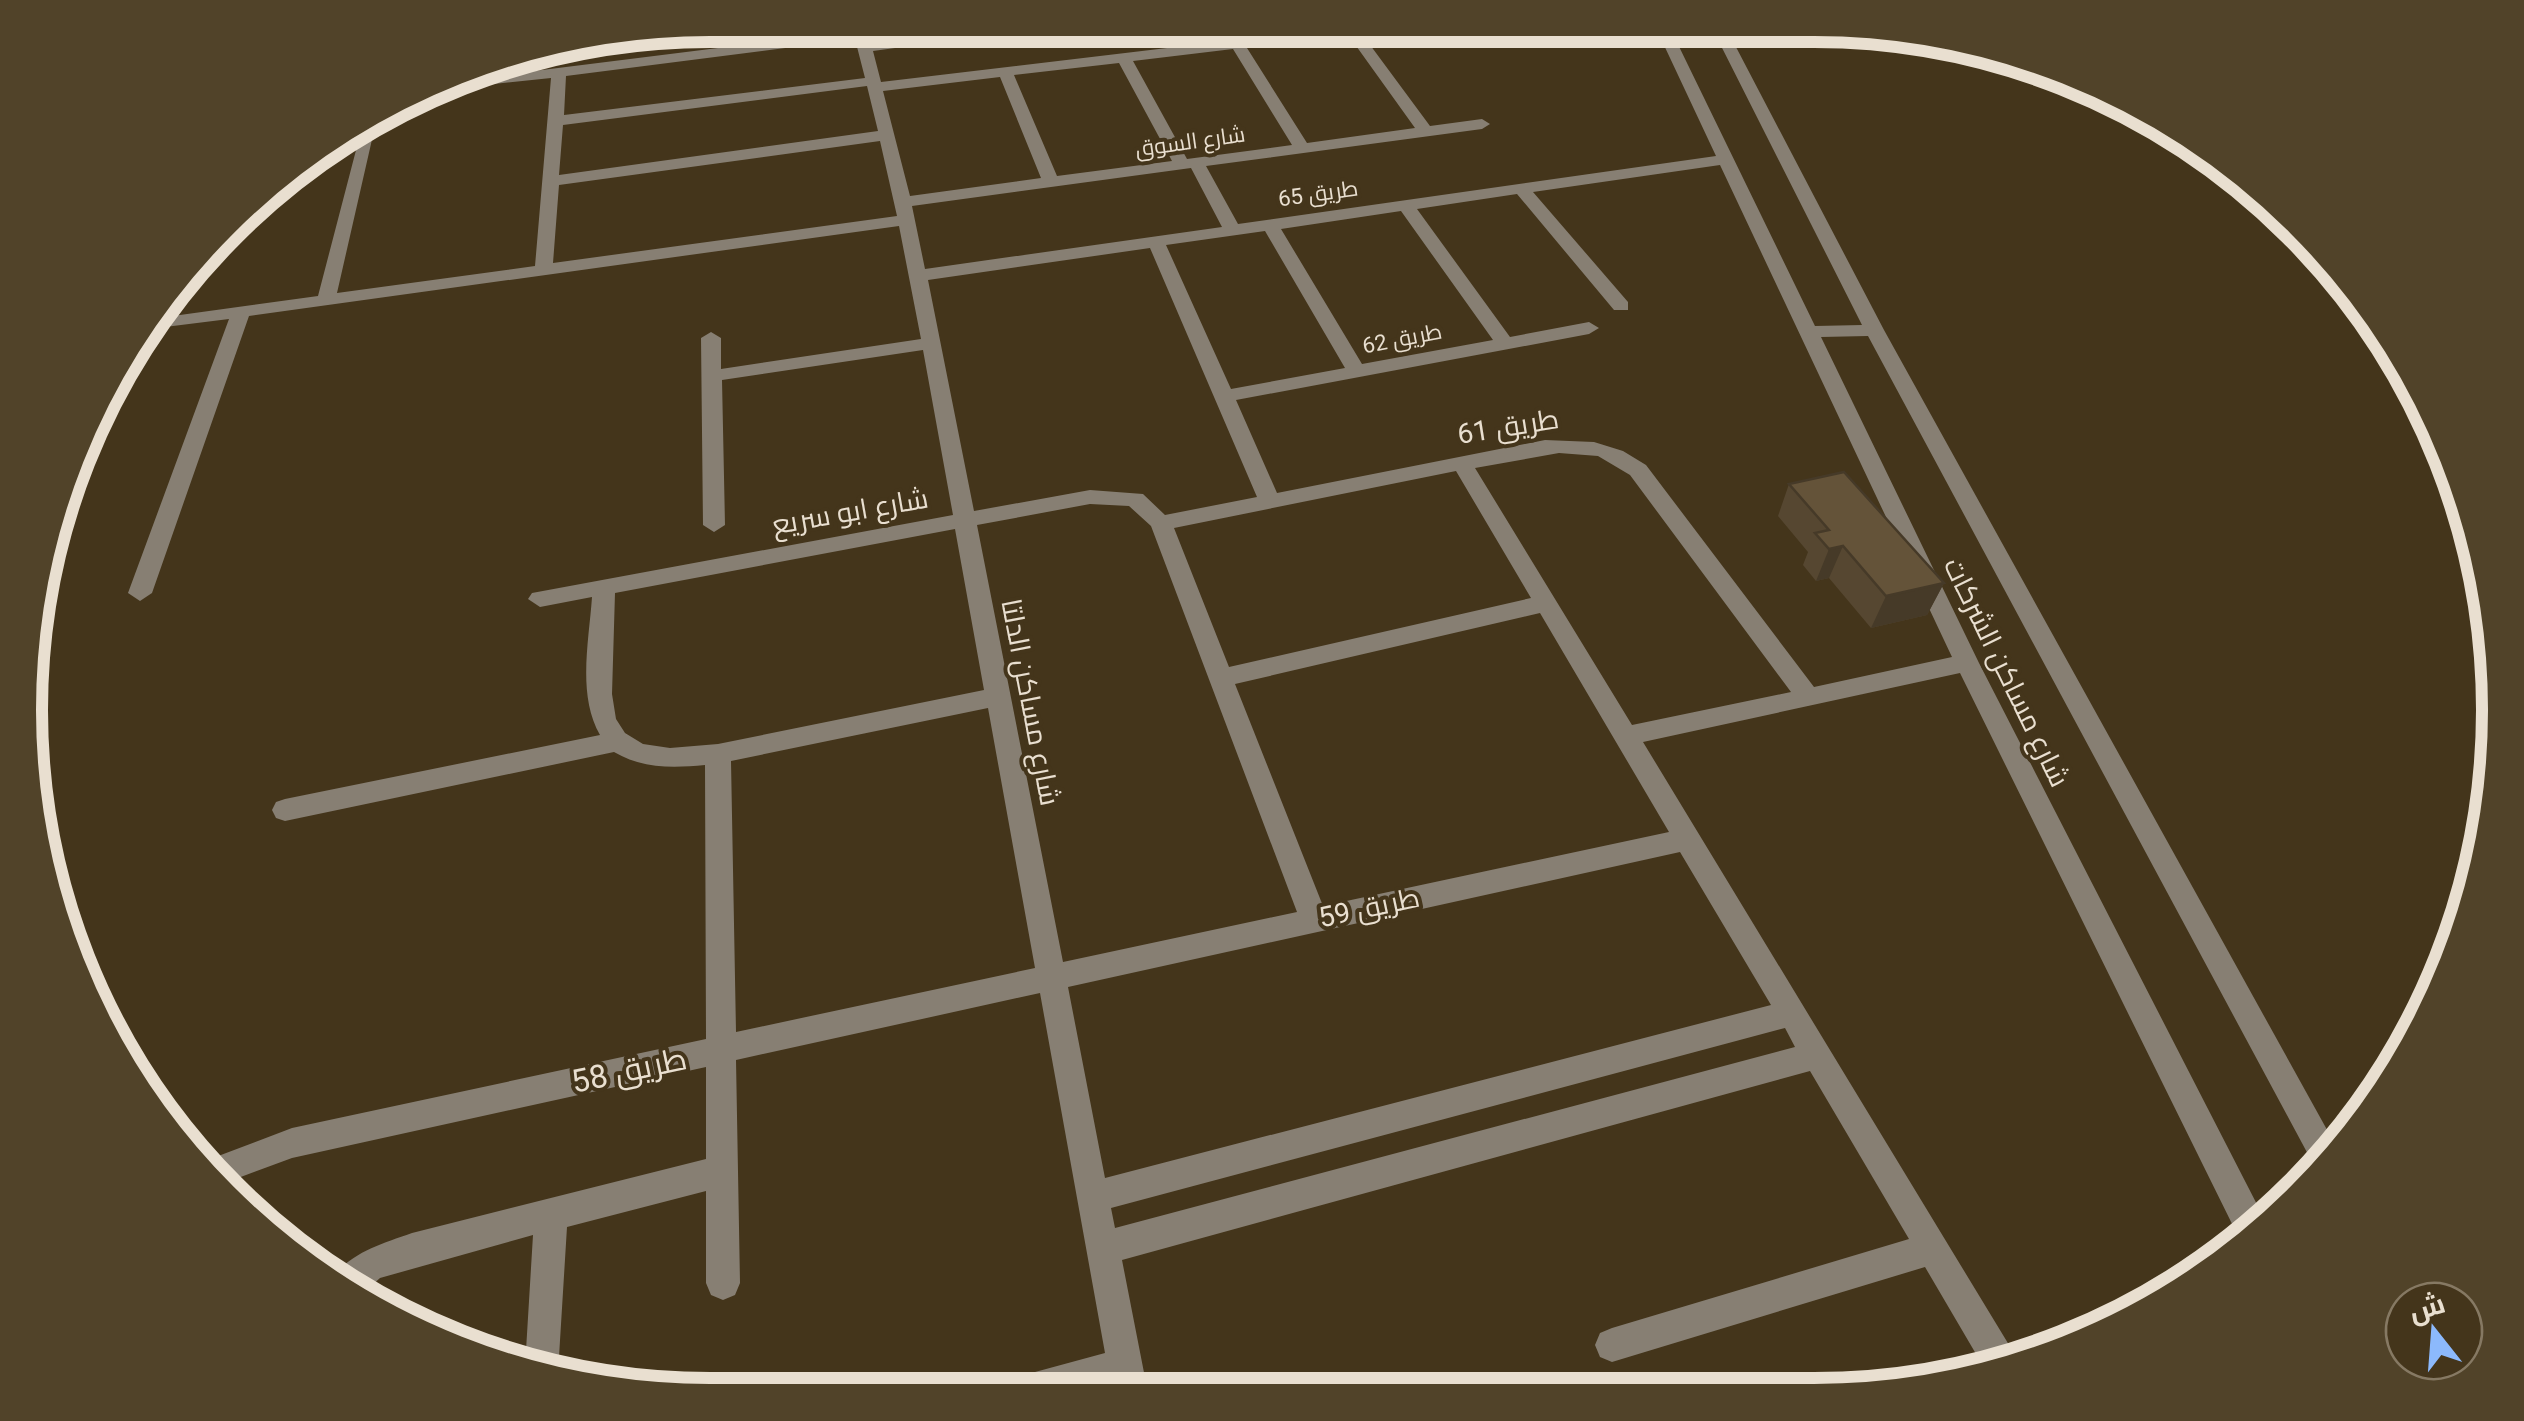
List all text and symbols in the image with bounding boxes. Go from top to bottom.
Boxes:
street label: شارع السوق [1134,121,1247,164]
street label: طريق 65 [1276,176,1360,212]
street label: طريق 62 [1360,319,1444,359]
street label: طريق 61 [1455,402,1561,451]
street label: شارع ابو سريع [770,482,931,543]
street label: شارع مساكن الشركات [1935,552,2076,793]
street label: شارع مساكن الدلتا [992,596,1067,809]
street label: طريق 59 [1316,881,1423,934]
street label: طريق 58 [568,1039,690,1102]
north arrow [2384,1281,2484,1381]
text: ش [2405,1287,2449,1329]

